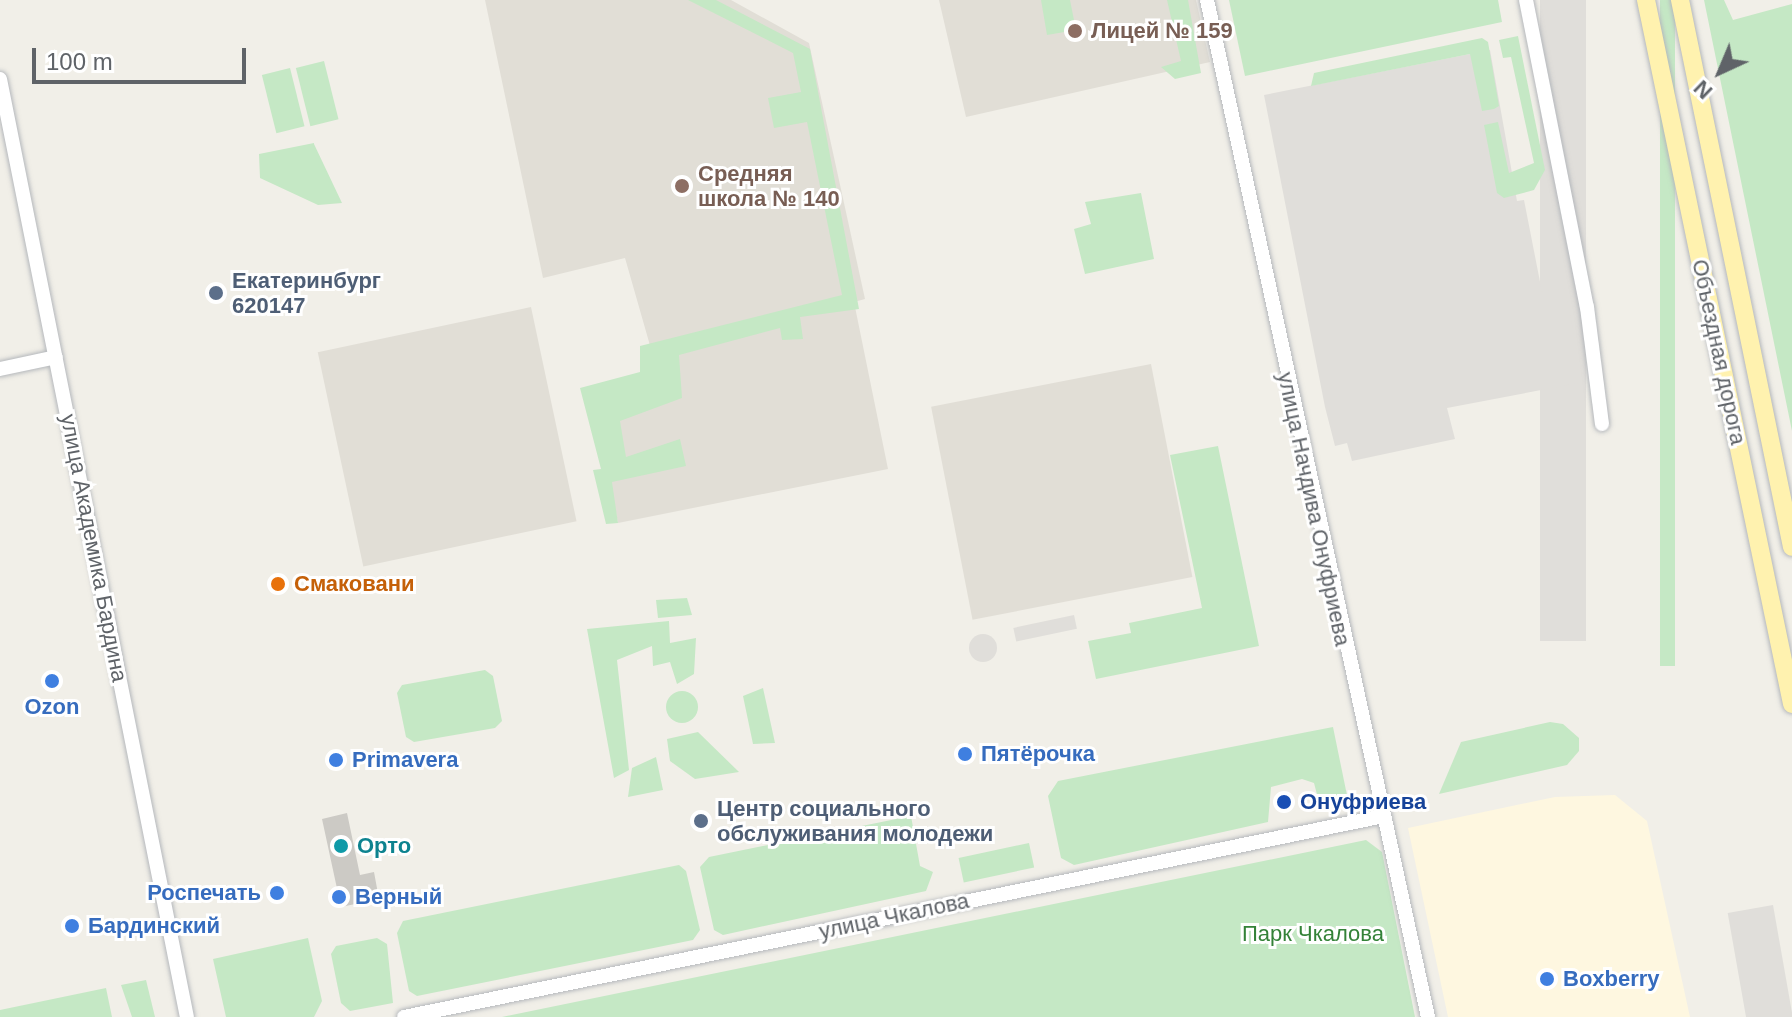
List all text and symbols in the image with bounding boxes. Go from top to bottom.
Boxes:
place label: Лицей № 159 [1091,18,1233,44]
marker: Лицей № 159 [1066,22,1084,40]
scale bar [36,32,250,82]
north arrow [1680,32,1760,112]
text: 100 m [46,48,113,75]
text: N [1689,75,1717,104]
place label: Средняя школа № 140 [698,160,840,212]
marker: Средняя школа № 140 [673,177,691,195]
street label: Объездная дорога [1686,257,1752,447]
place label: Екатеринбург 620147 [232,267,381,318]
marker: Екатеринбург 620147 [207,284,225,302]
street label: улица Начдива Онуфриева [1272,370,1356,648]
street label: улица Академика Бардина [55,412,133,684]
place label: Смаковани [294,571,415,597]
marker: Смаковани [269,575,287,593]
marker: Ozon [43,672,61,690]
place label: Ozon [25,694,79,720]
place label: Пятёрочка [981,741,1095,767]
marker: Пятёрочка [956,745,974,763]
place label: Primavera [352,747,458,773]
marker: Primavera [327,751,345,769]
place label: Онуфриева [1300,789,1426,815]
marker: Онуфриева [1275,793,1293,811]
place label: Центр социального обслуживания молодежи [717,795,993,846]
marker: Центр социального обслуживания молодежи [692,812,710,830]
place label: Орто [357,833,411,859]
marker: Орто [332,837,350,855]
place label: Роспечать [147,880,261,906]
marker: Роспечать [268,884,286,902]
place label: Верный [355,884,442,910]
street label: улица Чкалова [817,887,971,945]
marker: Верный [330,888,348,906]
place label: Бардинский [88,913,220,939]
marker: Бардинский [63,917,81,935]
park label: Парк Чкалова [1242,921,1384,947]
place label: Boxberry [1563,966,1660,992]
marker: Boxberry [1538,970,1556,988]

